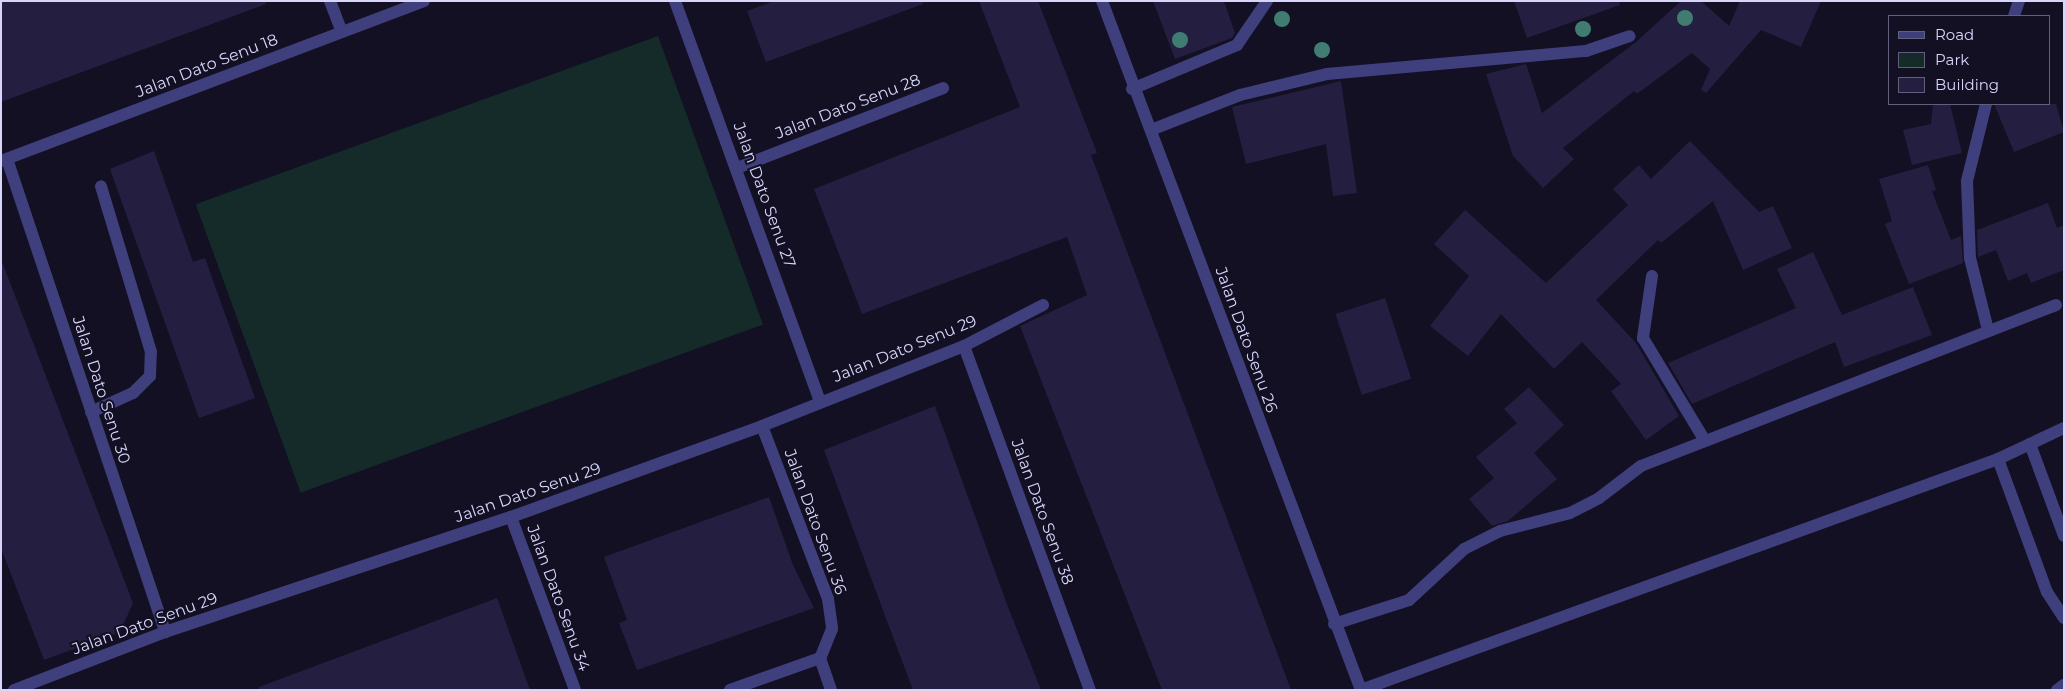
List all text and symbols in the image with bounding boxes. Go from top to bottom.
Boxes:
legend [1888,15,2050,105]
text: Road [1935,25,1974,44]
street label: Jalan Dato Senu 18 [133,30,281,102]
text: Park [1935,50,1969,69]
street label: Jalan Dato Senu 28 [773,70,923,144]
text: Building [1935,75,1999,94]
street label: Jalan Dato Senu 27 [729,120,799,270]
street label: Jalan Dato Senu 26 [1211,265,1281,415]
street label: Jalan Dato Senu 29 [830,311,980,387]
street label: Jalan Dato Senu 30 [68,314,134,466]
street label: Jalan Dato Senu 38 [1007,436,1077,588]
street label: Jalan Dato Senu 36 [780,447,850,597]
street label: Jalan Dato Senu 29 [452,459,604,527]
street label: Jalan Dato Senu 34 [523,522,593,674]
street label: Jalan Dato Senu 29 [70,589,220,659]

